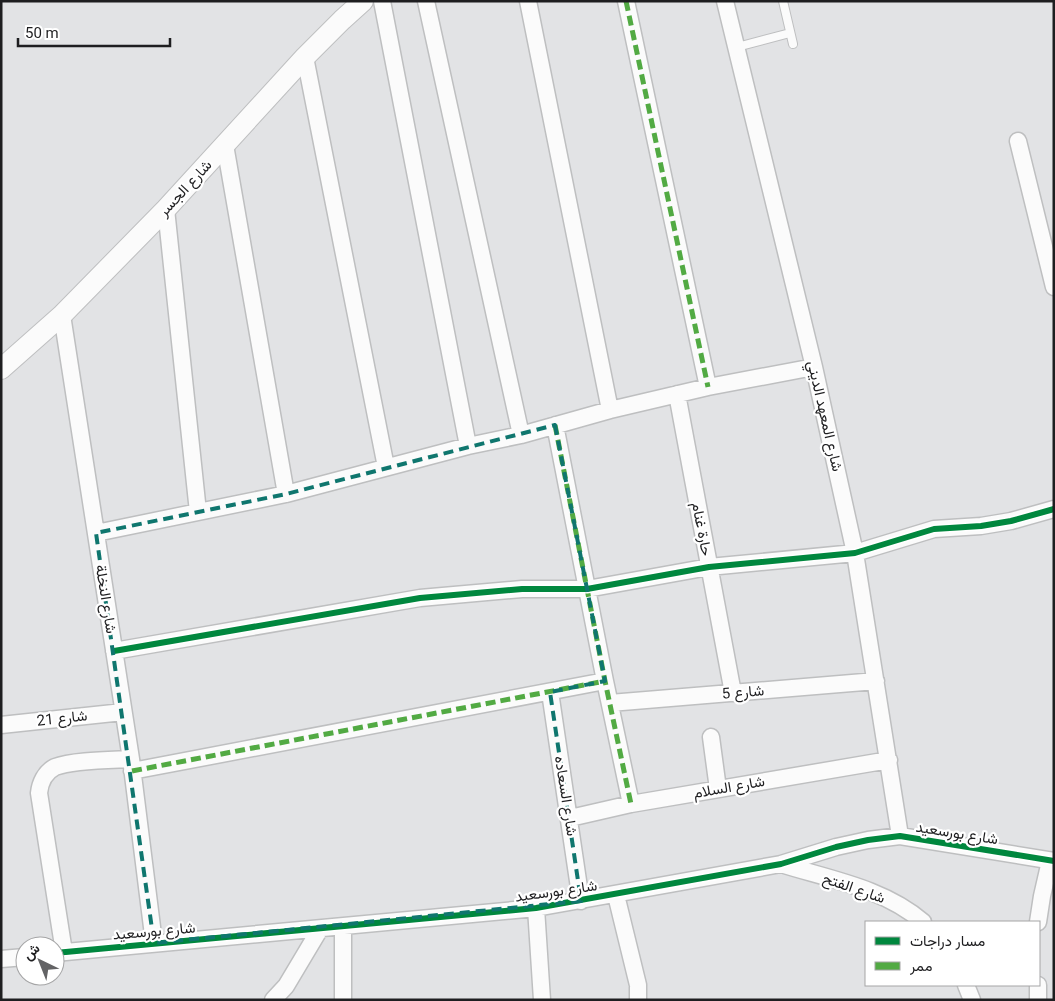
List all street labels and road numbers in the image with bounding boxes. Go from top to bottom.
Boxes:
street label: شارع الجسر [154,156,217,222]
street label: شارع المعهد الديني [800,359,847,474]
street label: حارة غنام [687,501,716,558]
street label: شارع النخلة [90,563,120,635]
street label: شارع 5 [721,681,765,705]
street label: شارع 21 [36,706,89,732]
street label: شارع السعاده [549,755,581,838]
street label: شارع السلام [692,772,767,804]
street label: شارع بورسعيد [914,818,999,850]
street label: شارع الفتح [820,869,888,909]
street label: شارع بورسعيد [514,876,599,908]
street label: شارع بورسعيد [112,918,196,946]

